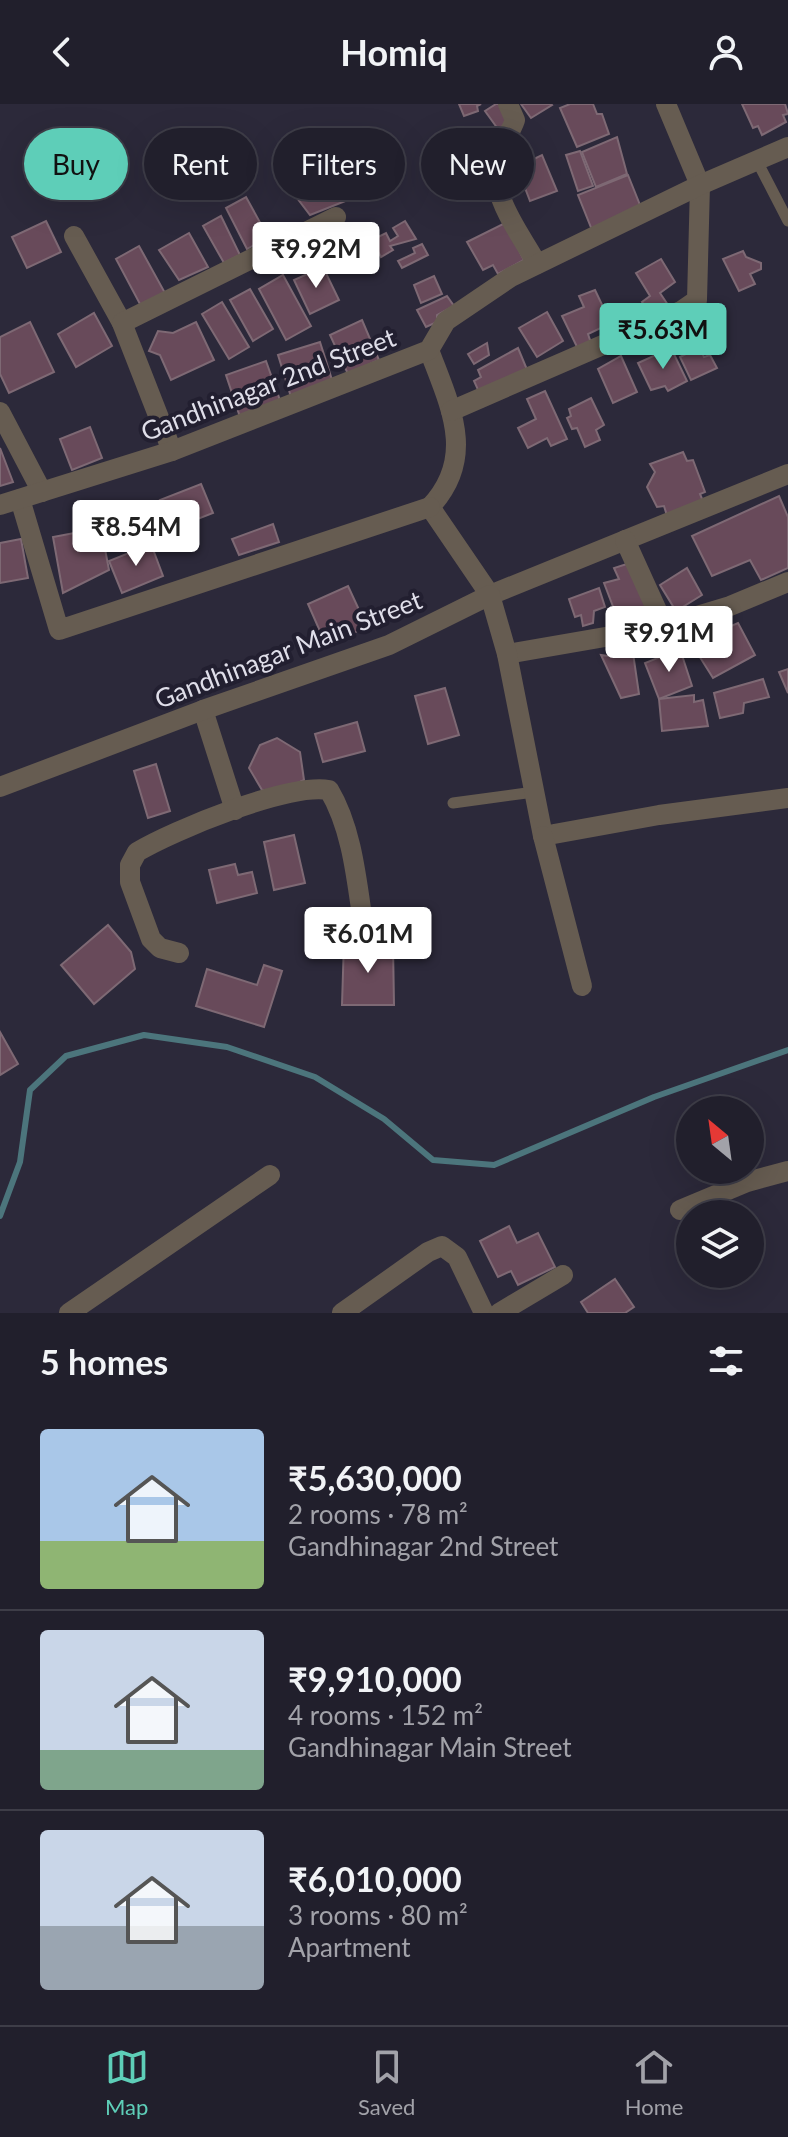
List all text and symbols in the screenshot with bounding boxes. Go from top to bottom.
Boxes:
icon: back [40,30,84,74]
text: Homiq [340,30,448,74]
icon: person [704,30,748,74]
chip: Buy [24,128,128,200]
chip: Rent [144,128,257,200]
chip: Filters [273,128,405,200]
chip: New [421,128,534,200]
pin: ₹9.92M [251,222,381,290]
text: ₹9.92M [270,232,362,264]
pin: ₹5.63M [598,303,728,371]
text: ₹5.63M [617,313,709,345]
street label: Gandhinagar 2nd Street [136,320,401,447]
pin: ₹8.54M [71,500,201,568]
text: ₹8.54M [90,510,182,542]
street label: Gandhinagar Main Street [150,583,427,715]
pin: ₹9.91M [604,606,734,674]
text: ₹9.91M [623,616,715,648]
pin: ₹6.01M [303,907,433,975]
text: ₹6.01M [322,917,414,949]
north arrow [676,1096,764,1184]
map controls [676,1096,764,1288]
button: layers [676,1200,764,1288]
icon: filters [704,1339,748,1383]
text: 5 homes [40,1341,168,1382]
text: ₹5,630,000 [288,1457,462,1498]
icon: home [104,1461,200,1557]
text: 2 rooms · 78 m² [288,1498,468,1530]
text: Gandhinagar 2nd Street [288,1530,558,1562]
text: ₹9,910,000 [288,1658,462,1699]
icon: home [104,1662,200,1758]
text: 4 rooms · 152 m² [288,1699,483,1731]
text: Gandhinagar Main Street [288,1731,572,1763]
text: ₹6,010,000 [288,1858,462,1899]
icon: home [104,1862,200,1958]
text: 3 rooms · 80 m² [288,1899,468,1931]
text: Apartment [288,1931,411,1963]
tab: Map [105,2045,149,2120]
tab: Saved [358,2045,415,2120]
tab: Home [625,2045,683,2120]

